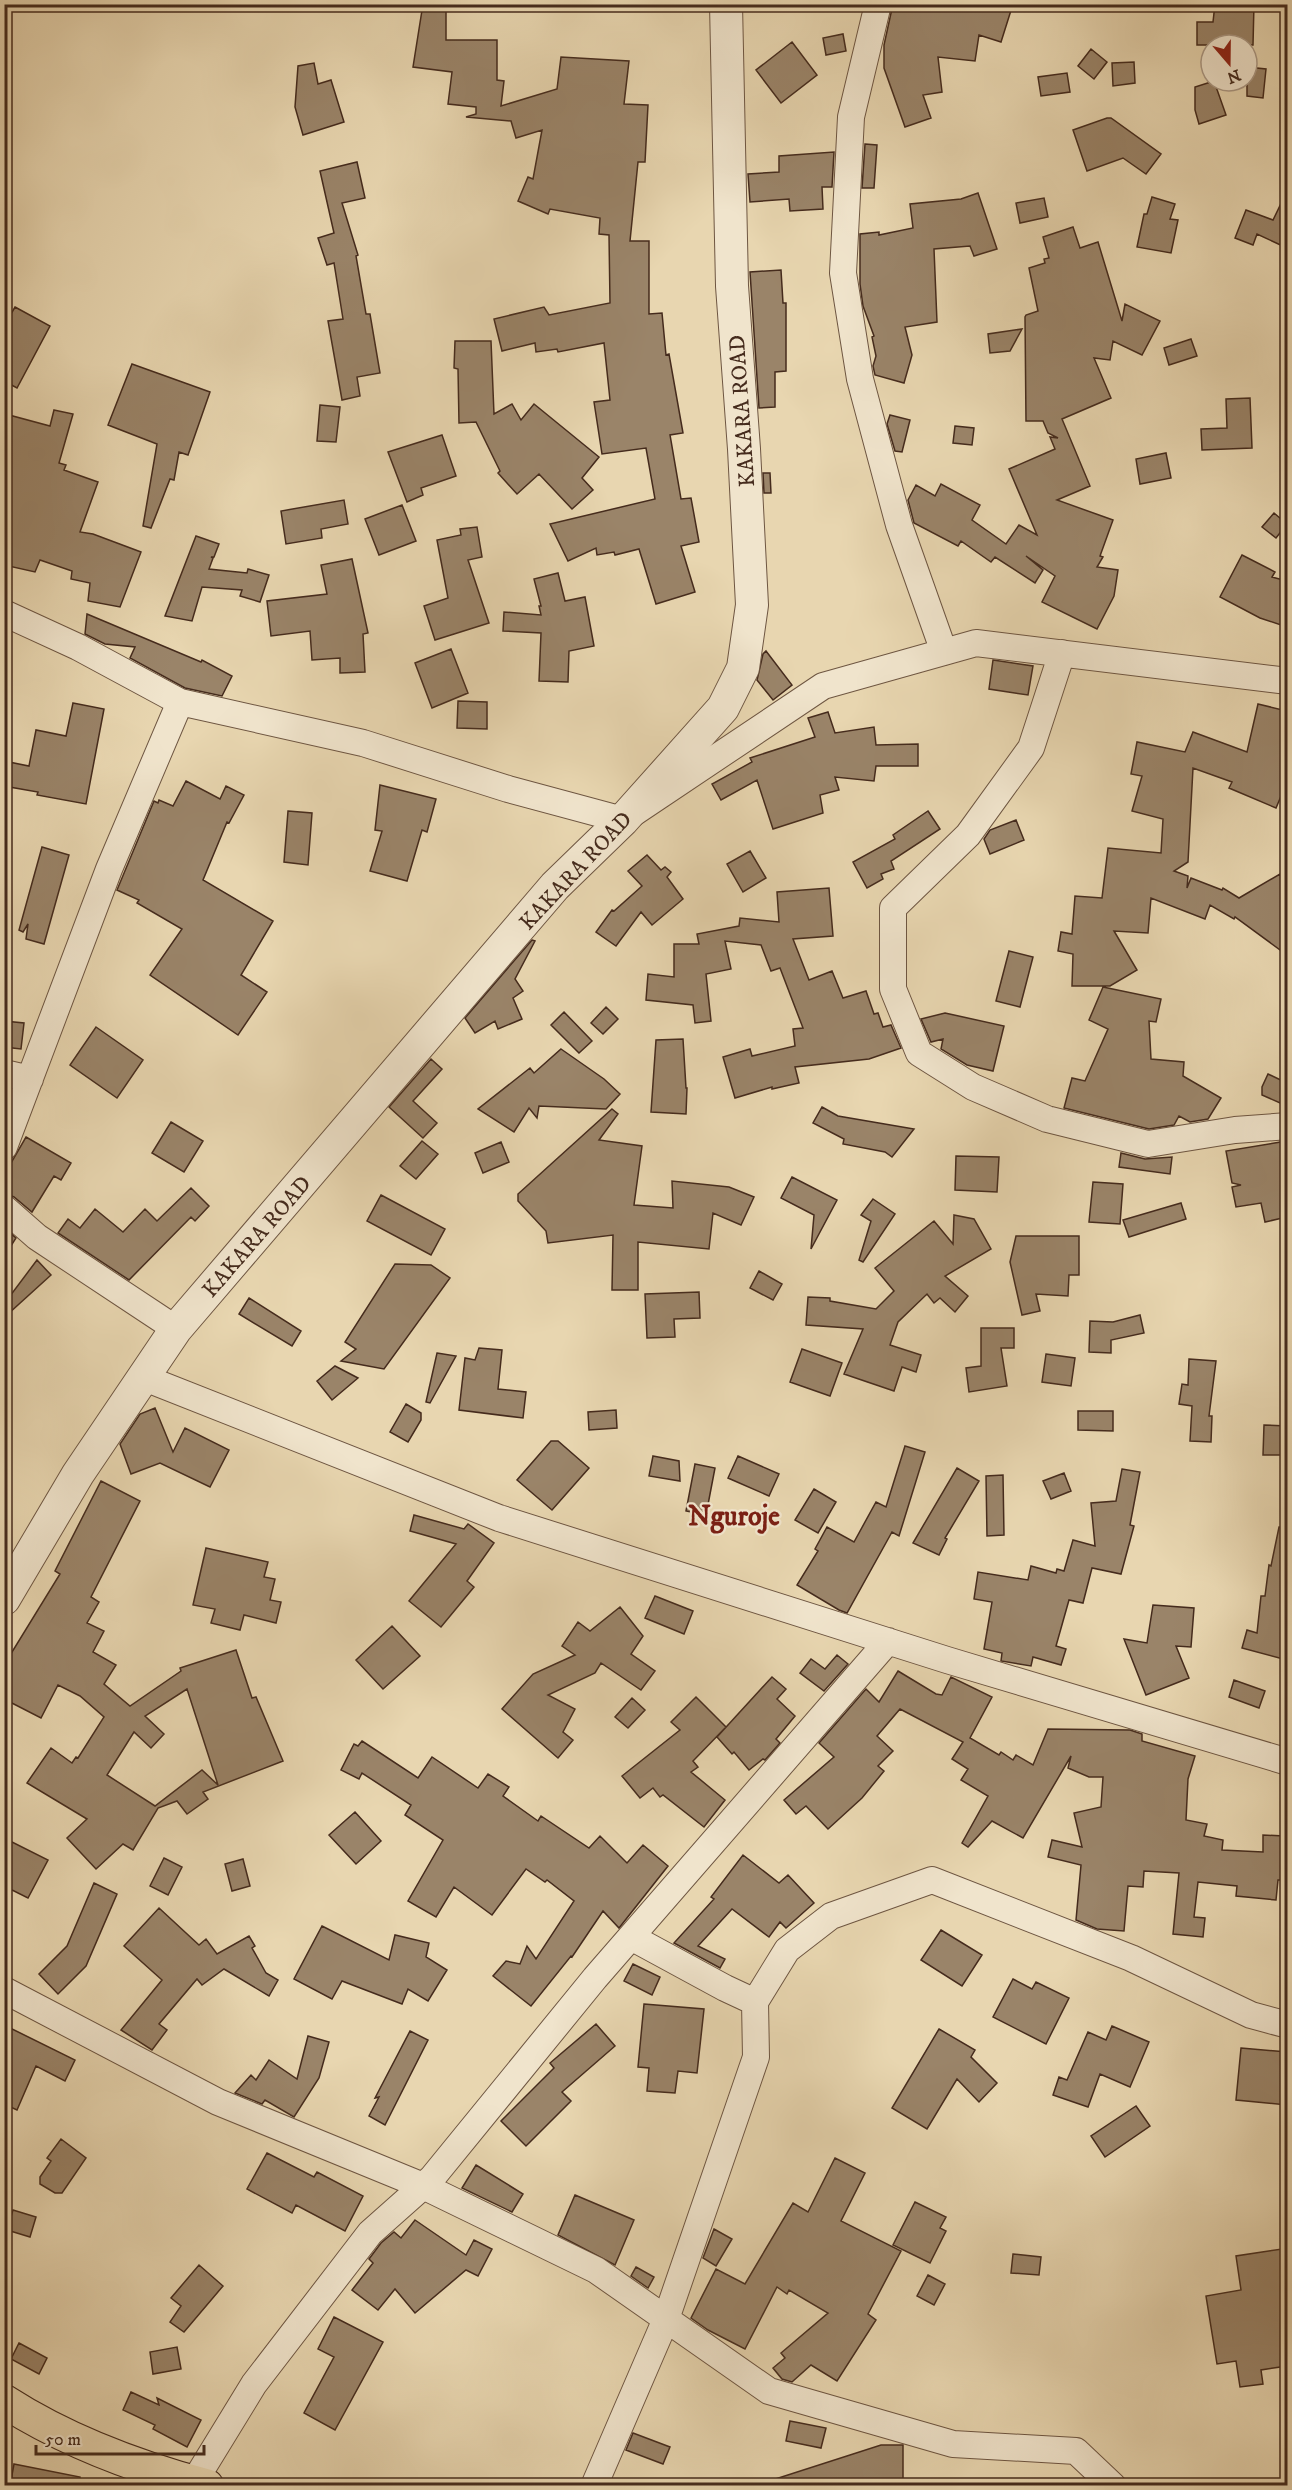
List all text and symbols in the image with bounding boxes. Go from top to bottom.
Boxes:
north arrow [1199,33,1259,93]
text: N [1224,65,1243,88]
street label: KAKARA ROAD [724,334,761,488]
street label: KAKARA ROAD [514,806,638,936]
street label: KAKARA ROAD [197,1171,317,1303]
district label: Nguroje [688,1499,780,1534]
scale bar [36,2418,204,2456]
text: 50 m [45,2429,81,2451]

